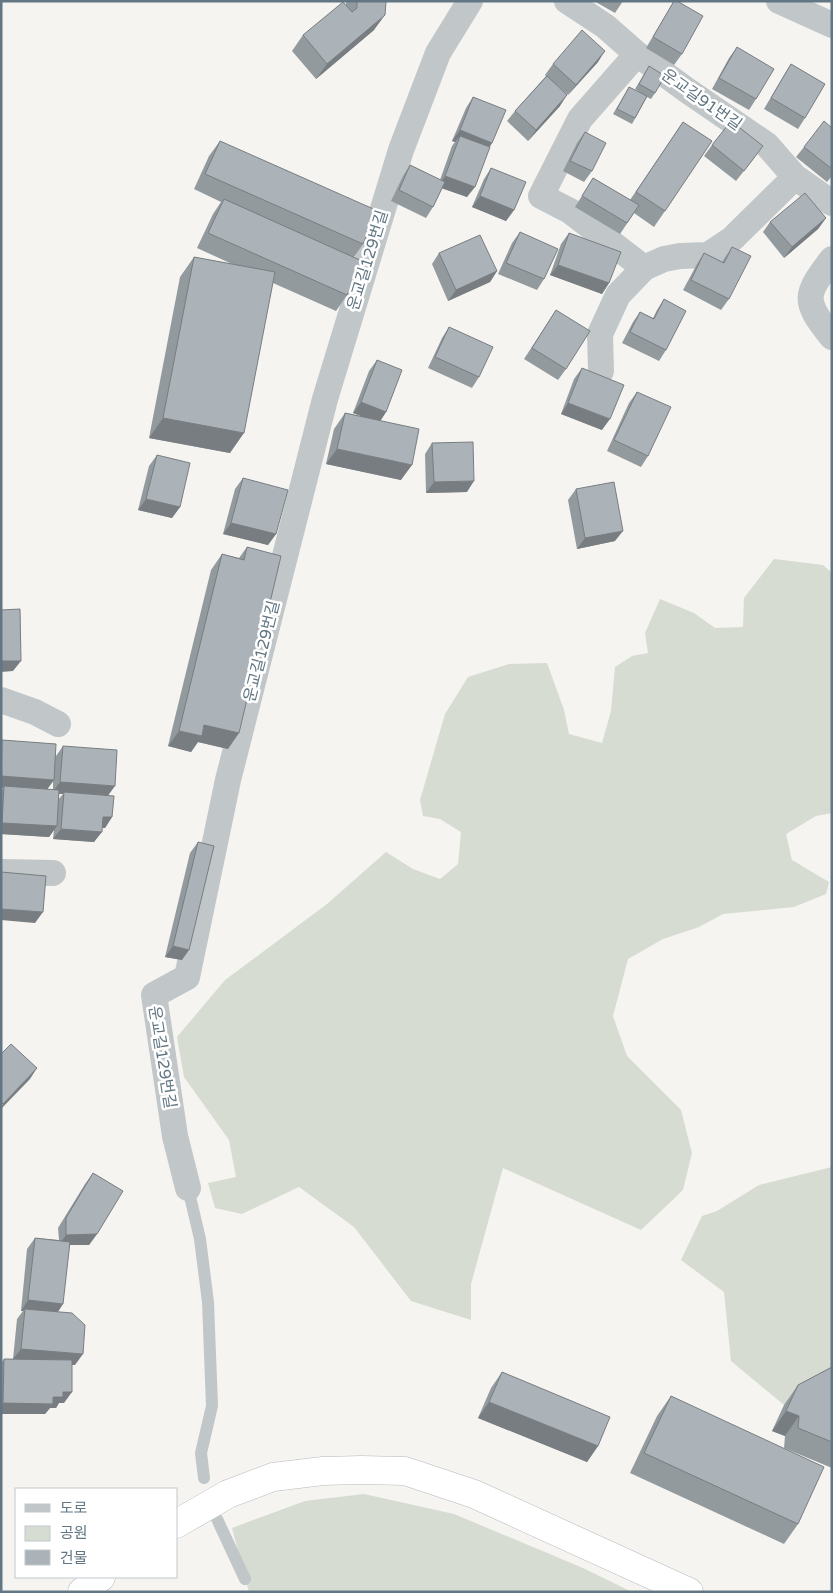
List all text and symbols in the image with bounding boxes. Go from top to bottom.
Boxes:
street label: 운교길91번길 [657,65,746,135]
street label: 운교길129번길 [343,208,393,313]
street label: 운교길129번길 [240,598,284,704]
street label: 운교길129번길 [144,1004,180,1110]
legend [15,1488,178,1578]
text: 도로 [60,1499,88,1517]
text: 공원 [60,1524,88,1542]
text: 건물 [60,1549,88,1567]

